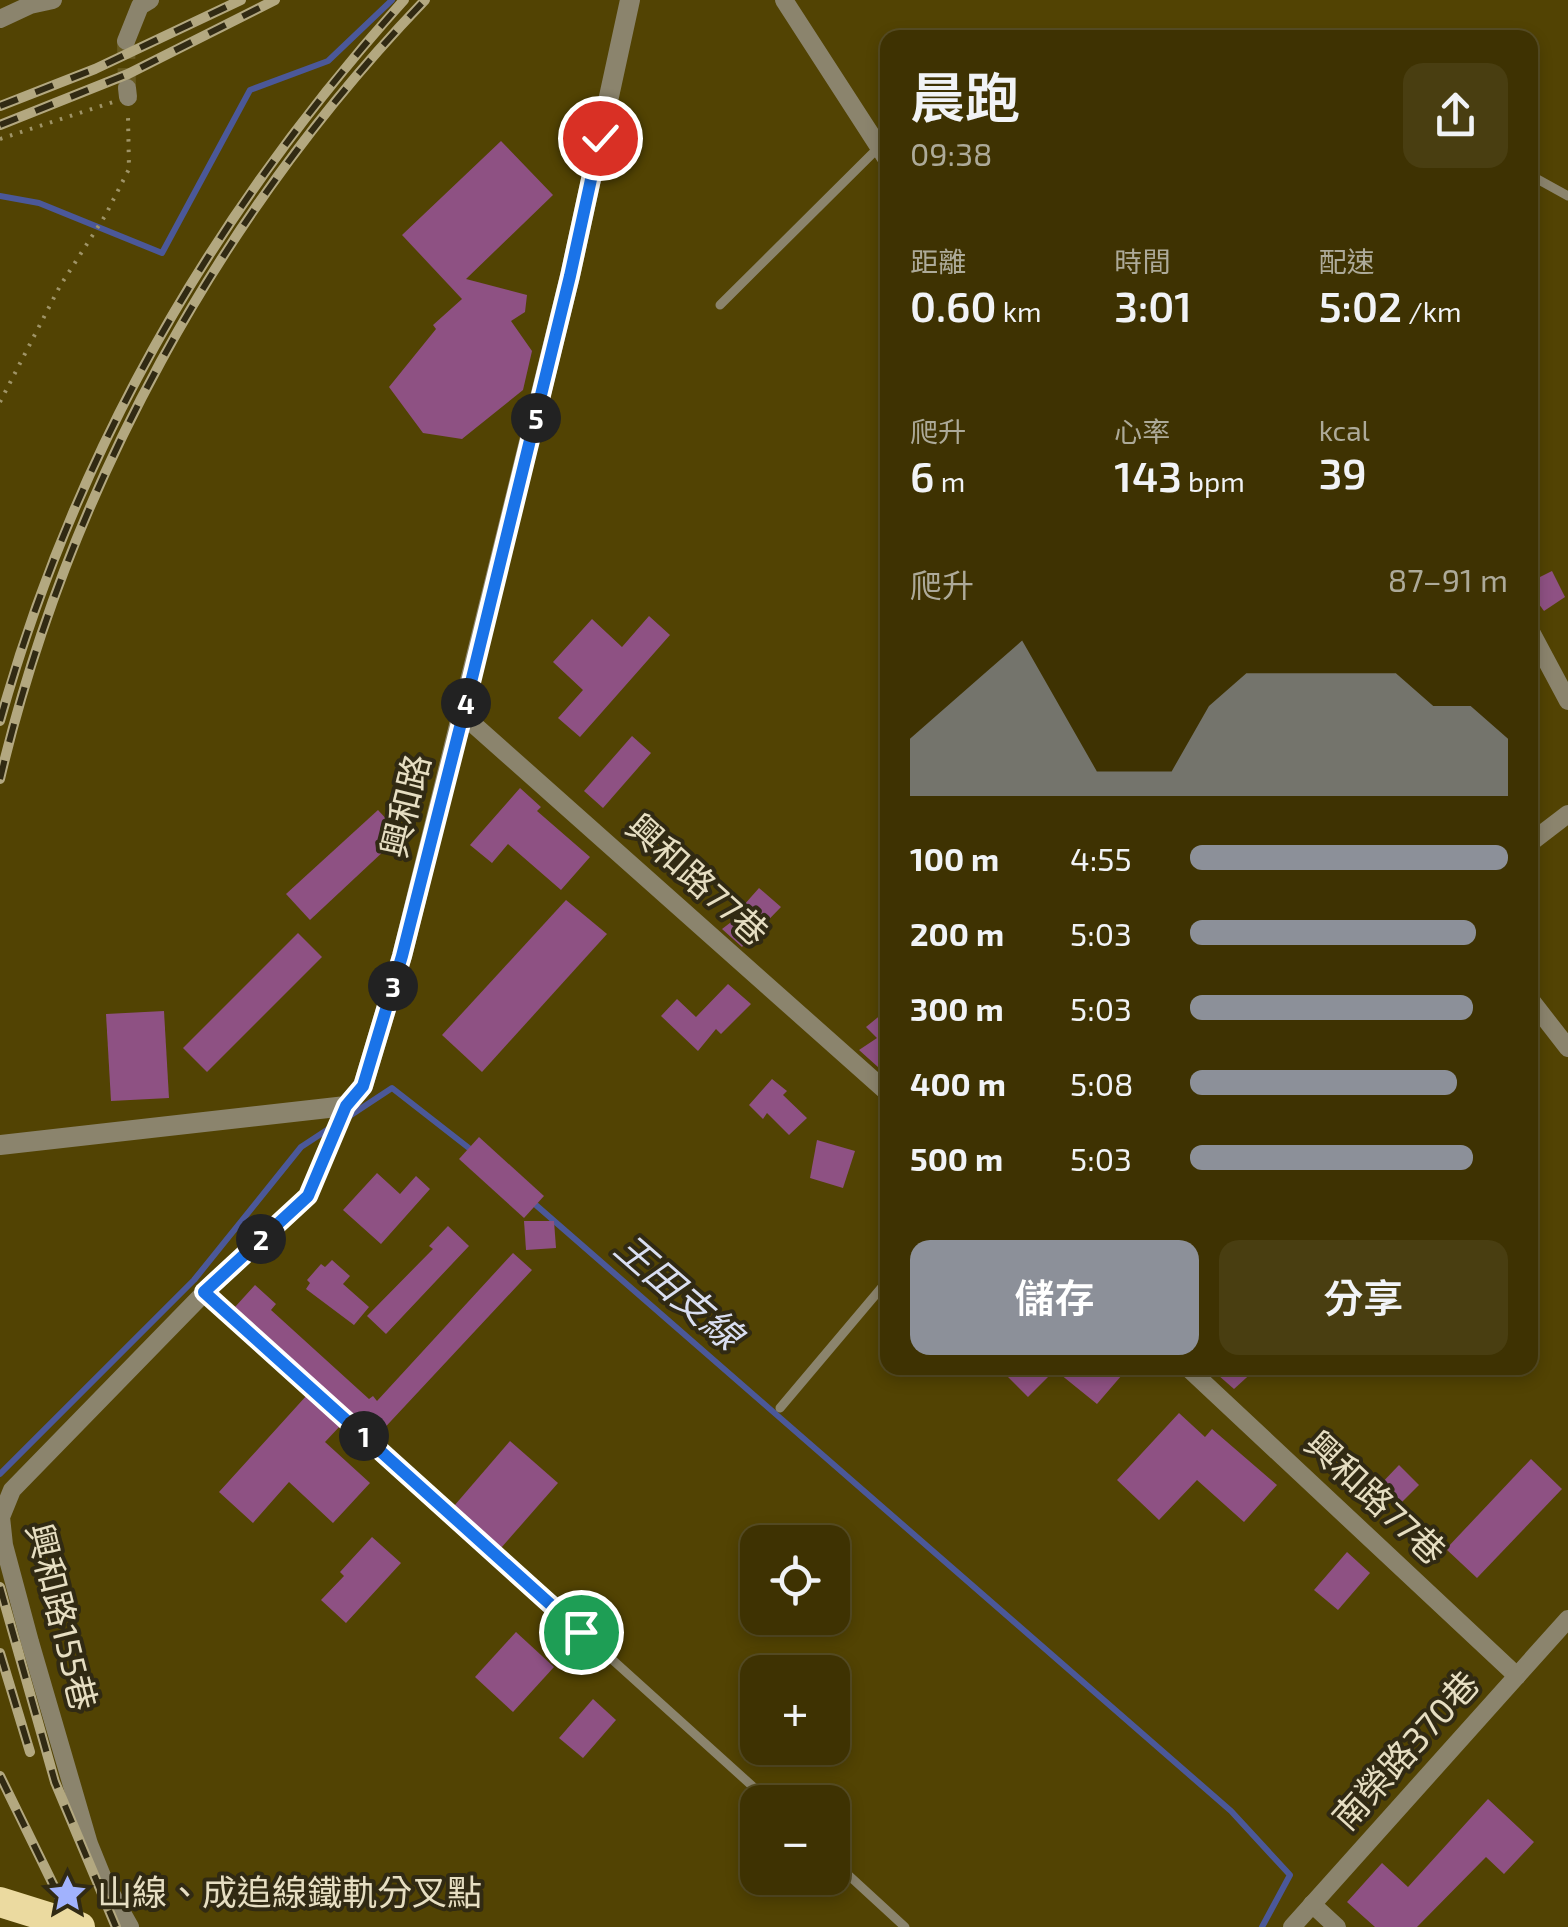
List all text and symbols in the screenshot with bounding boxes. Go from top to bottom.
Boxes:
text: 晨跑 [910,63,1020,129]
button: share [1403,63,1508,168]
pin [558,96,643,181]
icon: check [573,111,628,166]
text: 09:38 [910,134,992,172]
text: 距離 [910,244,966,278]
text: 時間 [1114,244,1170,278]
text: 配速 [1319,244,1375,278]
text: 0.60 [910,280,996,330]
text: 3:01 [1114,280,1192,330]
text: 5:02 [1319,280,1402,330]
text: km [996,294,1041,328]
text: /km [1402,294,1462,328]
pin: 5 [511,393,561,443]
text: 5 [528,401,544,435]
text: kcal [1319,413,1370,447]
text: 爬升 [910,414,966,448]
text: 心率 [1114,414,1170,448]
text: 39 [1319,447,1367,497]
text: 6 [910,450,934,500]
text: 143 [1114,450,1182,500]
text: m [934,464,965,498]
text: bpm [1182,464,1245,498]
text: 87–91 m [1388,560,1508,598]
text: 爬升 [910,565,974,603]
pin: 4 [441,678,491,728]
text: 4 [457,686,475,720]
street label: 興和路 [371,749,437,862]
street label: 興和路77巷 [619,804,778,953]
text: 100 m [910,839,999,877]
text: 4:55 [1070,839,1132,877]
text: 200 m [910,914,1004,952]
text: 5:03 [1070,914,1132,952]
pin: 3 [368,961,418,1011]
text: 3 [385,969,401,1003]
text: 300 m [910,989,1004,1027]
text: 5:03 [1070,989,1132,1027]
text: 400 m [910,1064,1006,1102]
text: 5:08 [1070,1064,1133,1102]
text: 500 m [910,1139,1003,1177]
text: 5:03 [1070,1139,1132,1177]
pin: 2 [236,1214,286,1264]
text: 2 [253,1222,269,1256]
water label: 王田支線 [607,1223,755,1360]
button: 儲存 [910,1240,1199,1355]
button: 分享 [1219,1240,1508,1355]
pin: 1 [339,1411,389,1461]
text: 1 [358,1419,370,1453]
street label: 興和路77巷 [1298,1421,1455,1572]
street label: 興和路155巷 [19,1519,106,1714]
map controls [740,1525,850,1895]
button: locate [740,1525,850,1635]
pin [539,1590,624,1675]
icon: arrive [554,1605,609,1660]
button: + [740,1655,850,1765]
street label: 南榮路370巷 [1322,1662,1487,1837]
button: − [740,1785,850,1895]
place label: 山線、成追線鐵軌分叉點 [97,1870,482,1912]
place icon: 山線、成追線鐵軌分叉點 [46,1872,88,1914]

